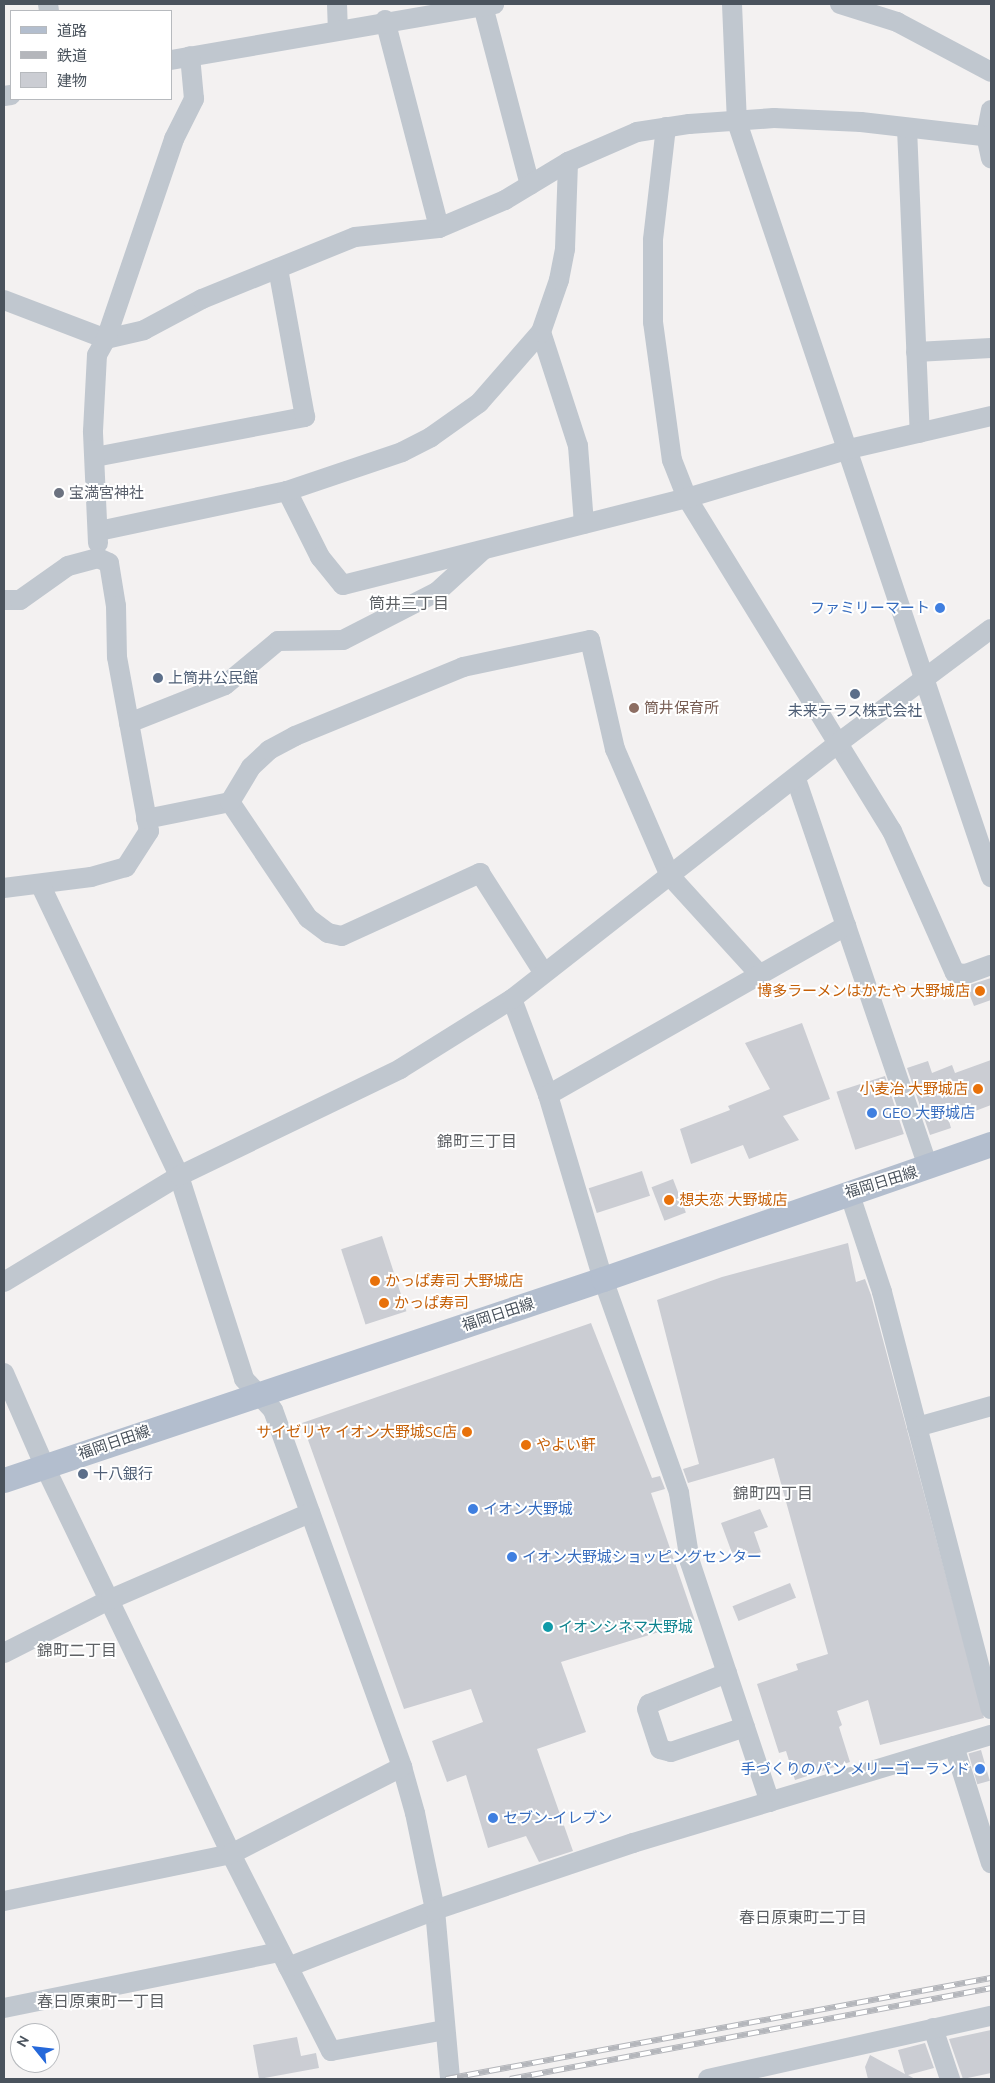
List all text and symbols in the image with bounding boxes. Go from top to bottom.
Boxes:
legend [10,10,172,100]
text: 道路 [57,22,87,39]
text: 鉄道 [57,47,87,64]
text: 建物 [57,72,87,89]
place label: 宝満宮神社 [69,484,144,502]
marker: 宝満宮神社 [53,487,65,499]
district label: 筒井三丁目 [369,593,449,613]
place label: ファミリーマート [810,599,930,617]
marker: ファミリーマート [934,602,946,614]
place label: 上筒井公民館 [168,669,258,687]
marker: 上筒井公民館 [152,672,164,684]
marker: 未来テラス株式会社 [849,688,861,700]
place label: 筒井保育所 [644,699,719,717]
marker: 筒井保育所 [628,702,640,714]
place label: 未来テラス株式会社 [788,702,922,720]
place label: 博多ラーメンはかたや 大野城店 [757,982,970,1000]
marker: 博多ラーメンはかたや 大野城店 [974,985,986,997]
place label: 小麦冶 大野城店 [860,1080,968,1098]
marker: 小麦冶 大野城店 [972,1083,984,1095]
place label: GEO 大野城店 [882,1104,975,1122]
marker: GEO 大野城店 [866,1107,878,1119]
district label: 錦町三丁目 [437,1131,517,1151]
street label: 福岡日田線 [843,1162,919,1202]
place label: 想夫恋 大野城店 [679,1191,787,1209]
marker: 想夫恋 大野城店 [663,1194,675,1206]
place label: かっぱ寿司 大野城店 [385,1272,523,1290]
marker: かっぱ寿司 大野城店 [369,1275,381,1287]
place label: かっぱ寿司 [394,1294,469,1312]
street label: 福岡日田線 [460,1294,536,1334]
marker: かっぱ寿司 [378,1297,390,1309]
street label: 福岡日田線 [76,1421,152,1463]
place label: サイゼリヤ イオン大野城SC店 [257,1423,457,1441]
marker: サイゼリヤ イオン大野城SC店 [461,1426,473,1438]
place label: やよい軒 [536,1436,596,1454]
marker: やよい軒 [520,1439,532,1451]
place label: 十八銀行 [93,1465,153,1483]
marker: 十八銀行 [77,1468,89,1480]
district label: 錦町四丁目 [733,1483,813,1503]
place label: イオン大野城 [483,1500,573,1518]
marker: イオン大野城 [467,1503,479,1515]
place label: イオン大野城ショッピングセンター [522,1548,762,1566]
marker: イオン大野城ショッピングセンター [506,1551,518,1563]
place label: イオンシネマ大野城 [558,1618,693,1636]
marker: イオンシネマ大野城 [542,1621,554,1633]
district label: 錦町二丁目 [37,1640,117,1660]
place label: 手づくりのパン メリーゴーランド [742,1760,970,1778]
marker: 手づくりのパン メリーゴーランド [974,1763,986,1775]
place label: セブン-イレブン [503,1809,612,1827]
marker: セブン-イレブン [487,1812,499,1824]
district label: 春日原東町二丁目 [739,1907,867,1927]
district label: 春日原東町一丁目 [37,1991,165,2011]
north arrow [10,2023,60,2073]
text: N [13,2033,32,2050]

